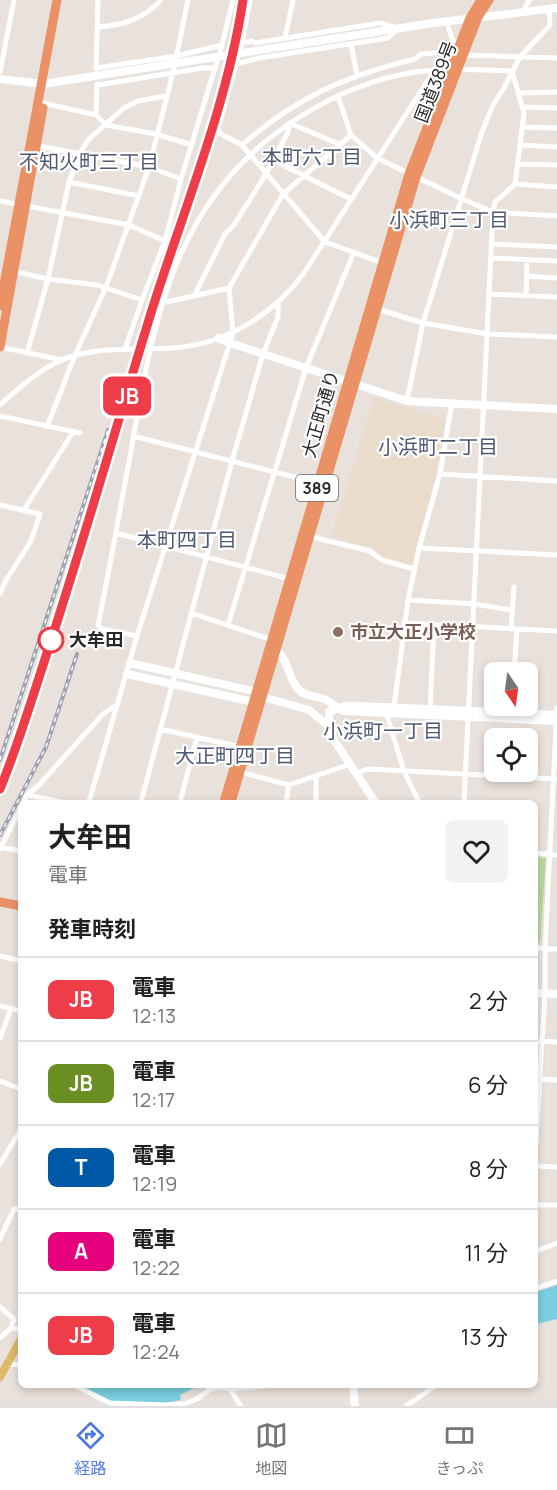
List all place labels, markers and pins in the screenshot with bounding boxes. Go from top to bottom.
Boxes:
place label: 市立大正小学校 [350,619,476,643]
marker: 市立大正小学校 [331,625,345,639]
marker: 大牟田 [38,627,64,653]
place label: 大牟田 [69,627,123,651]

